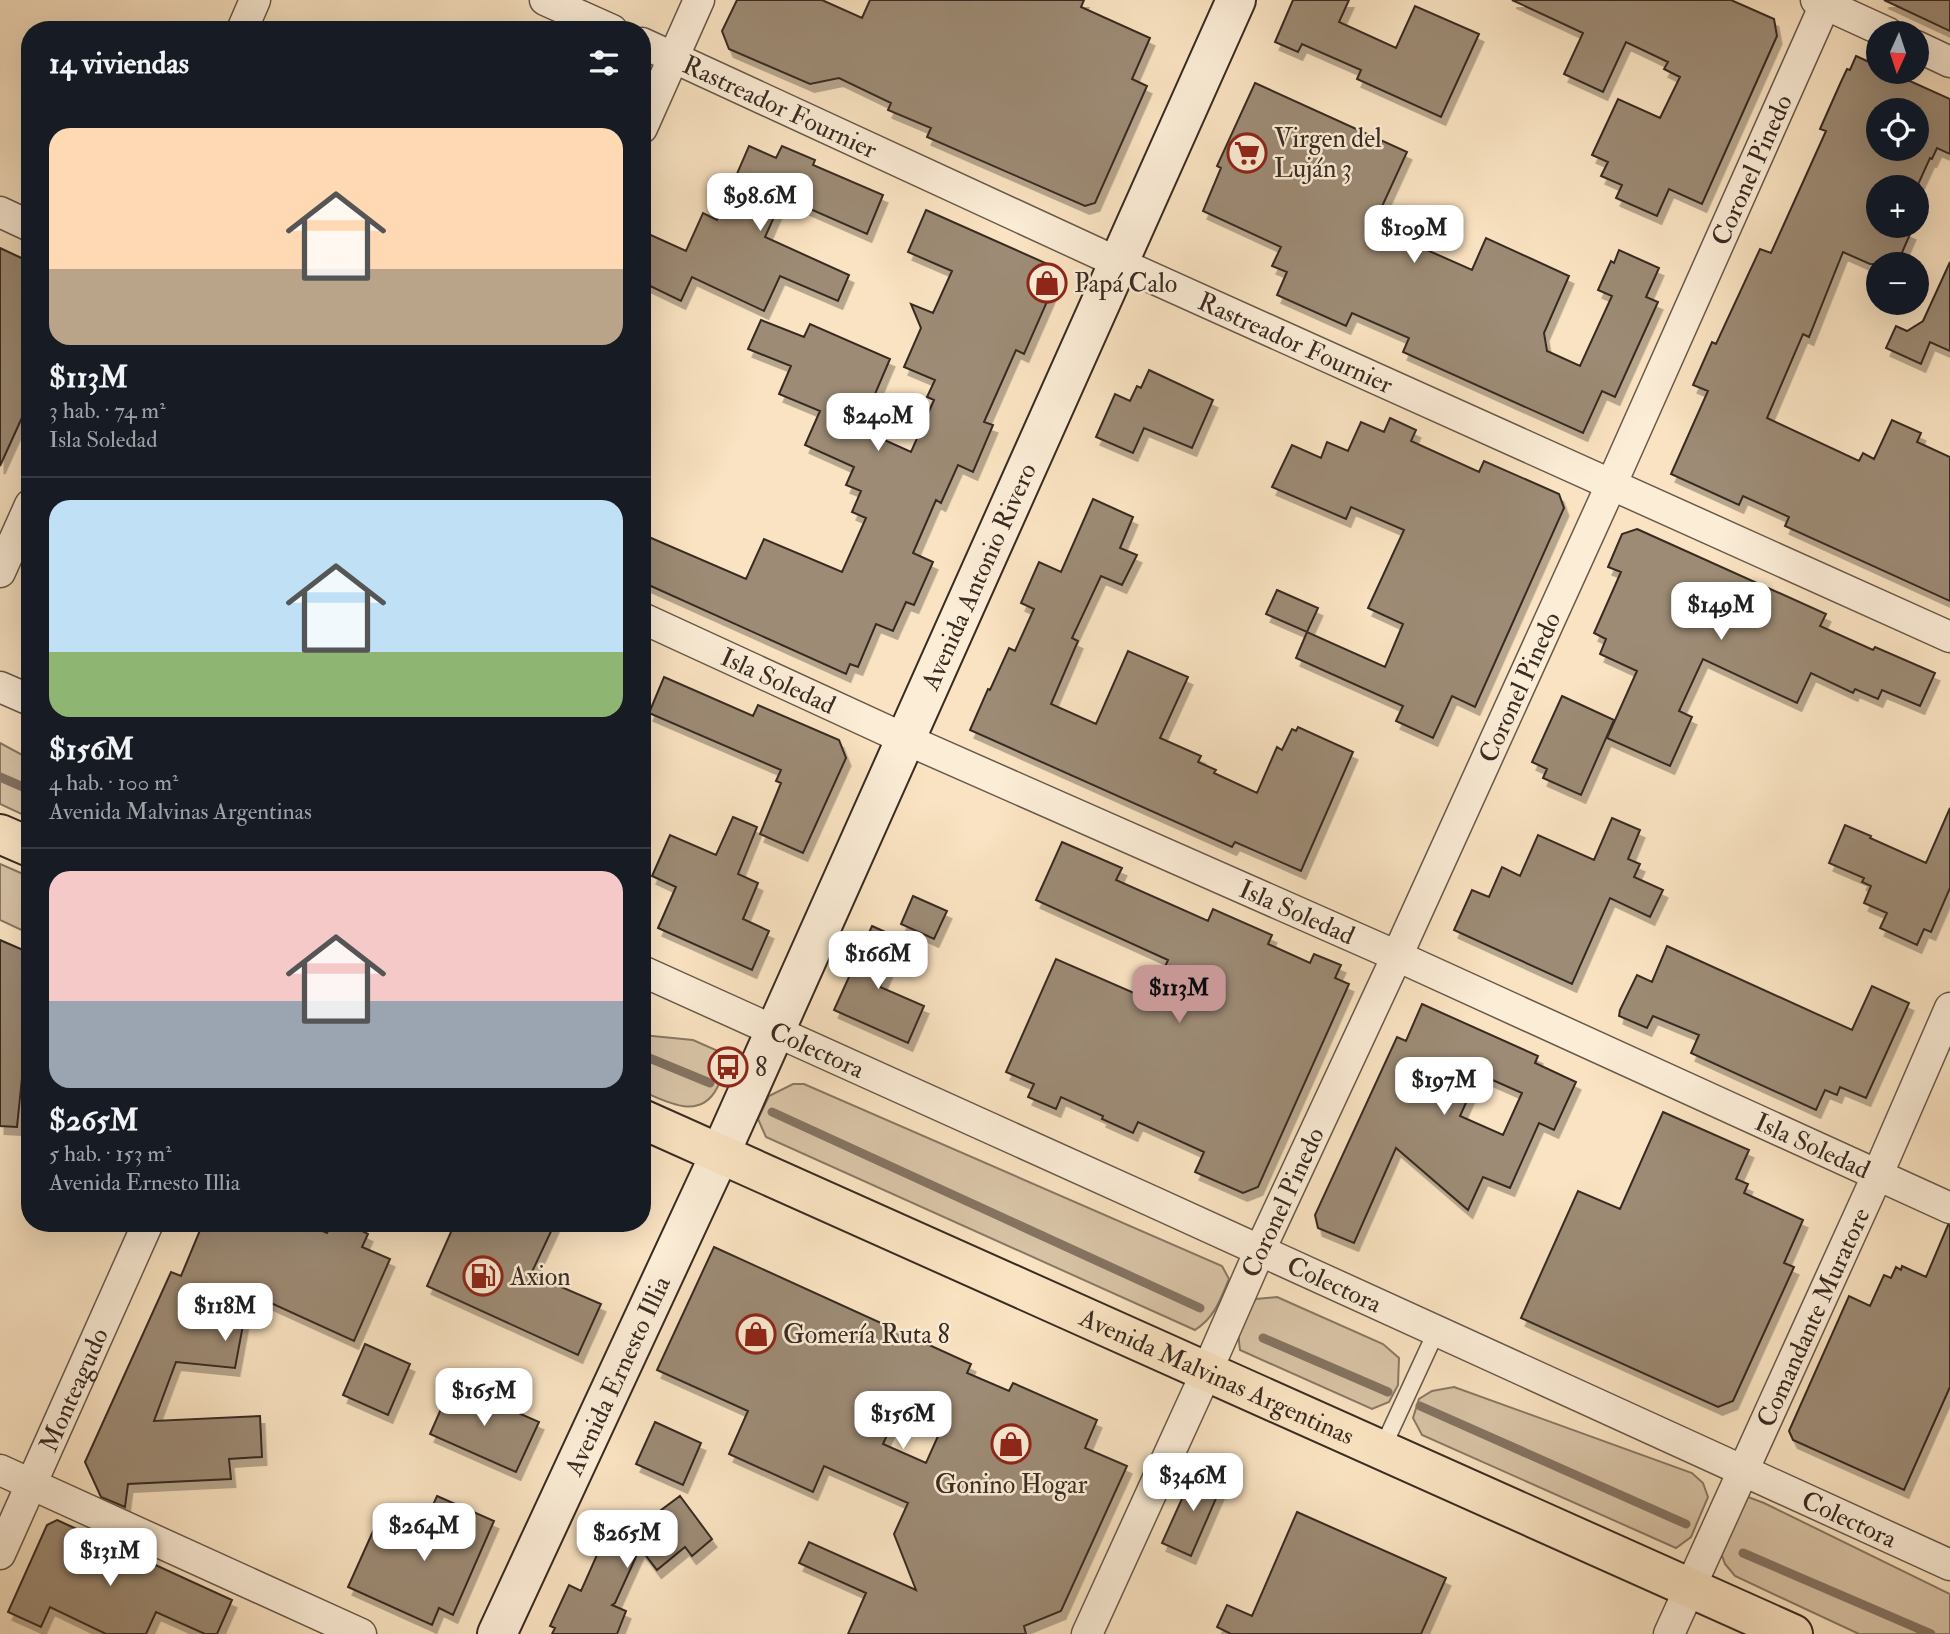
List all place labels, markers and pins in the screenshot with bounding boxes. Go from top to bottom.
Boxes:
place label: Virgen del Luján 3 [1274,123,1382,185]
supermarket icon: Virgen del Luján 3 [1226,132,1268,174]
pin: $98.6M [703,174,817,233]
pin: $109M [1365,205,1463,265]
shop icon: Papá Calo [1026,262,1068,304]
place label: Papá Calo [1074,268,1177,301]
pin: $240M [829,393,927,453]
pin: $149M [1672,582,1770,642]
pin: $166M [829,932,927,991]
pin: $113M [1130,965,1228,1025]
bus stop icon: 8 [707,1046,749,1088]
place label: 8 [755,1052,767,1084]
pin: $197M [1395,1058,1493,1117]
fuel station icon: Axion [462,1255,504,1297]
place label: Axion [509,1261,571,1293]
pin: $118M [176,1284,274,1343]
shop icon: Gomería Ruta 8 [735,1313,777,1355]
place label: Gomería Ruta 8 [783,1319,950,1351]
pin: $165M [435,1368,533,1428]
pin: $156M [854,1392,952,1451]
shop icon: Gonino Hogar [990,1423,1032,1465]
pin: $346M [1144,1454,1242,1513]
place label: Gonino Hogar [935,1469,1088,1501]
pin: $264M [375,1504,473,1563]
pin: $265M [578,1510,676,1570]
pin: $131M [61,1528,159,1588]

